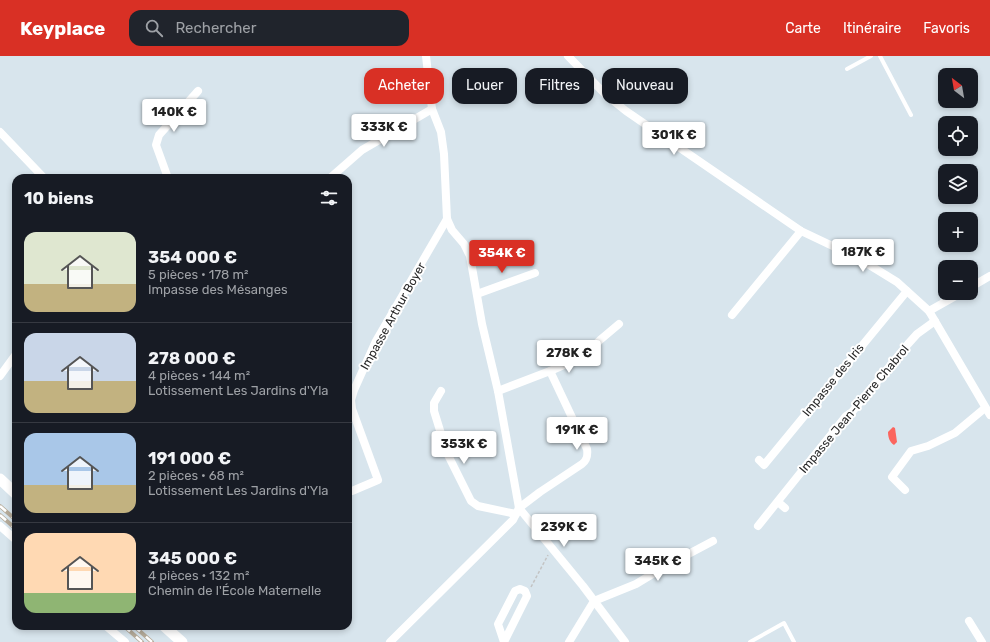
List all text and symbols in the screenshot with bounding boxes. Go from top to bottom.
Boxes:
search box [129,10,409,46]
text: Keyplace [20,17,105,40]
icon: search [143,17,165,39]
text: Rechercher [175,19,256,37]
text: Carte [785,20,821,37]
text: Itinéraire [843,20,901,37]
text: Favoris [923,20,970,37]
chip: Acheter [364,68,444,104]
chip: Louer [452,68,517,104]
chip: Filtres [525,68,594,104]
chip: Nouveau [602,68,688,104]
north arrow [938,68,978,108]
map controls [938,68,978,300]
pin: 140K € [141,99,207,133]
text: 140K € [151,104,197,119]
pin: 333K € [351,114,417,148]
button: locate [938,116,978,156]
text: 333K € [360,119,408,134]
pin: 301K € [641,122,707,156]
text: 301K € [651,127,697,142]
button: layers [938,164,978,204]
icon: filters [318,187,340,209]
text: 10 biens [24,188,94,208]
button: + [938,212,978,252]
pin: 187K € [830,239,896,273]
pin: 354K € [469,240,535,274]
text: 187K € [841,244,885,259]
text: 354K € [478,245,526,260]
text: 354 000 € [148,247,237,267]
icon: home [56,248,104,296]
street label: Impasse Arthur Boyer [358,259,429,372]
button: − [938,260,978,300]
text: 5 pièces · 178 m² [148,267,249,282]
text: Impasse des Mésanges [148,282,288,297]
pin: 278K € [536,340,602,374]
street label: Impasse des Iris [799,341,867,419]
street label: Impasse Jean-Pierre Chabrol [796,342,912,476]
text: 278K € [546,345,592,360]
text: 278 000 € [148,348,236,368]
icon: home [56,349,104,397]
text: 4 pièces · 144 m² [148,368,250,383]
text: Lotissement Les Jardins d'Yla [148,383,329,398]
pin: 191K € [544,417,610,451]
text: 191K € [556,422,598,437]
pin: 353K € [431,431,497,465]
text: 353K € [440,436,488,451]
text: 191 000 € [148,448,231,468]
icon: home [56,449,104,497]
text: 2 pièces · 68 m² [148,468,244,483]
text: Lotissement Les Jardins d'Yla [148,483,329,498]
pin: 239K € [531,514,597,548]
text: 239K € [541,519,587,534]
text: 345 000 € [148,548,237,568]
pin: 345K € [625,548,691,582]
icon: home [56,549,104,597]
text: 345K € [634,553,682,568]
text: 4 pièces · 132 m² [148,568,249,583]
text: Chemin de l'École Maternelle [148,583,321,598]

